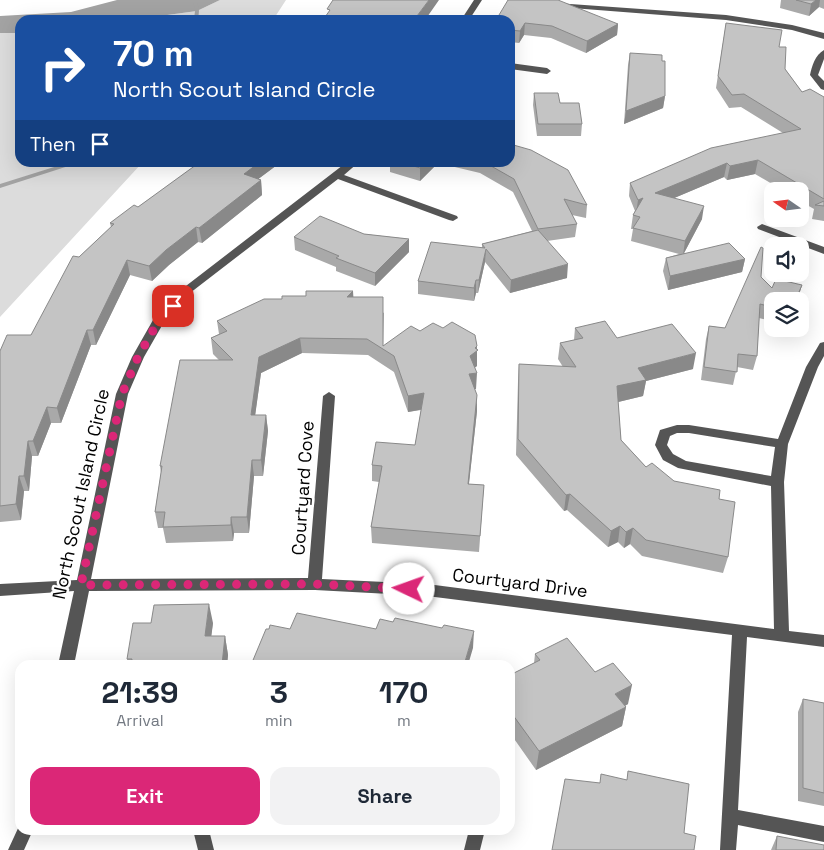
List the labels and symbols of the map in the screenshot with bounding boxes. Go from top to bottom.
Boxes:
north arrow [764,182,809,228]
pin [152,285,194,327]
street label: North Scout Island Circle [47,386,114,601]
street label: Courtyard Cove [286,420,319,556]
position arrow [382,562,434,614]
street label: Courtyard Drive [451,563,589,602]

